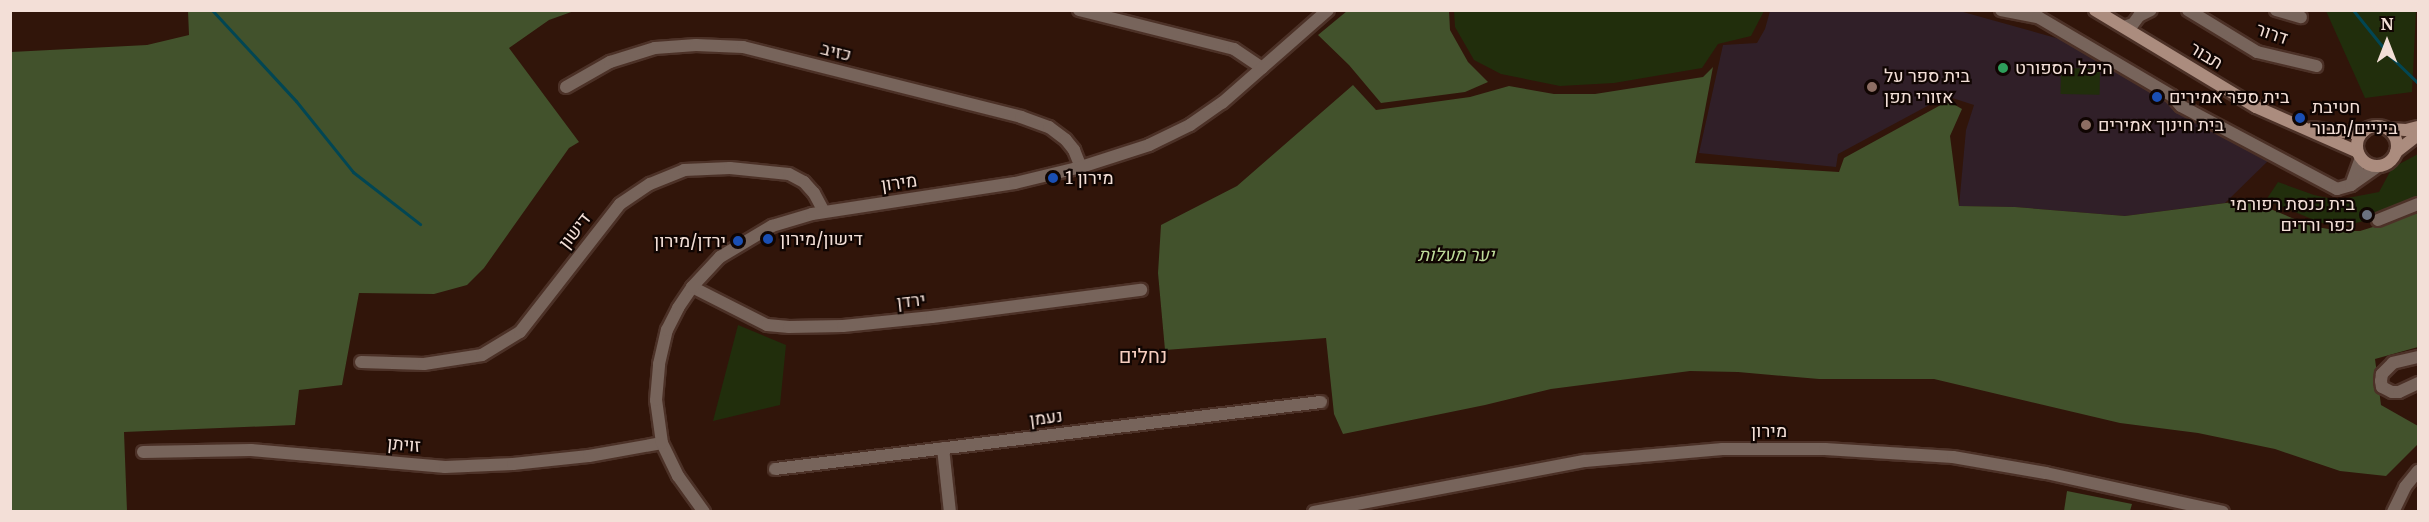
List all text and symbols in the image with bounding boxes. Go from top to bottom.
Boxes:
north arrow [2357,12,2417,72]
text: N [2381,14,2393,34]
street label: דרור [2253,19,2291,49]
street label: כזיב [818,38,854,66]
street label: תבור [2185,38,2227,74]
place label: היכל הספורט [2015,57,2113,79]
marker: היכל הספורט [1996,61,2010,75]
place label: בית ספר על אזורי תפן [1884,66,1970,109]
marker: בית ספר על אזורי תפן [1865,80,1879,94]
place label: בית ספר אמירים [2169,86,2289,108]
marker: בית ספר אמירים [2150,90,2164,104]
place label: חטיבת ביניים/תבור [2312,97,2398,140]
marker: חטיבת ביניים/תבור [2293,111,2307,125]
place label: בית חינוך אמירים [2098,114,2224,136]
marker: בית חינוך אמירים [2079,118,2093,132]
place label: מירון 1 [1065,167,1114,189]
street label: מירון [880,170,918,196]
marker: מירון 1 [1046,171,1060,185]
place label: בית כנסת רפורמי כפר ורדים [2230,194,2355,236]
marker: בית כנסת רפורמי כפר ורדים [2360,208,2374,222]
street label: דישון [554,209,596,253]
place label: דישון/מירון [780,228,863,250]
place label: ירדן/מירון [654,230,726,252]
marker: דישון/מירון [761,232,775,246]
marker: ירדן/מירון [731,234,745,248]
park label: יער מעלות [1418,244,1494,266]
street label: ירדן [896,289,926,313]
district label: נחלים [1119,343,1167,367]
street label: נעמן [1028,405,1064,431]
street label: מירון [1751,420,1787,442]
street label: זויתן [386,433,422,457]

